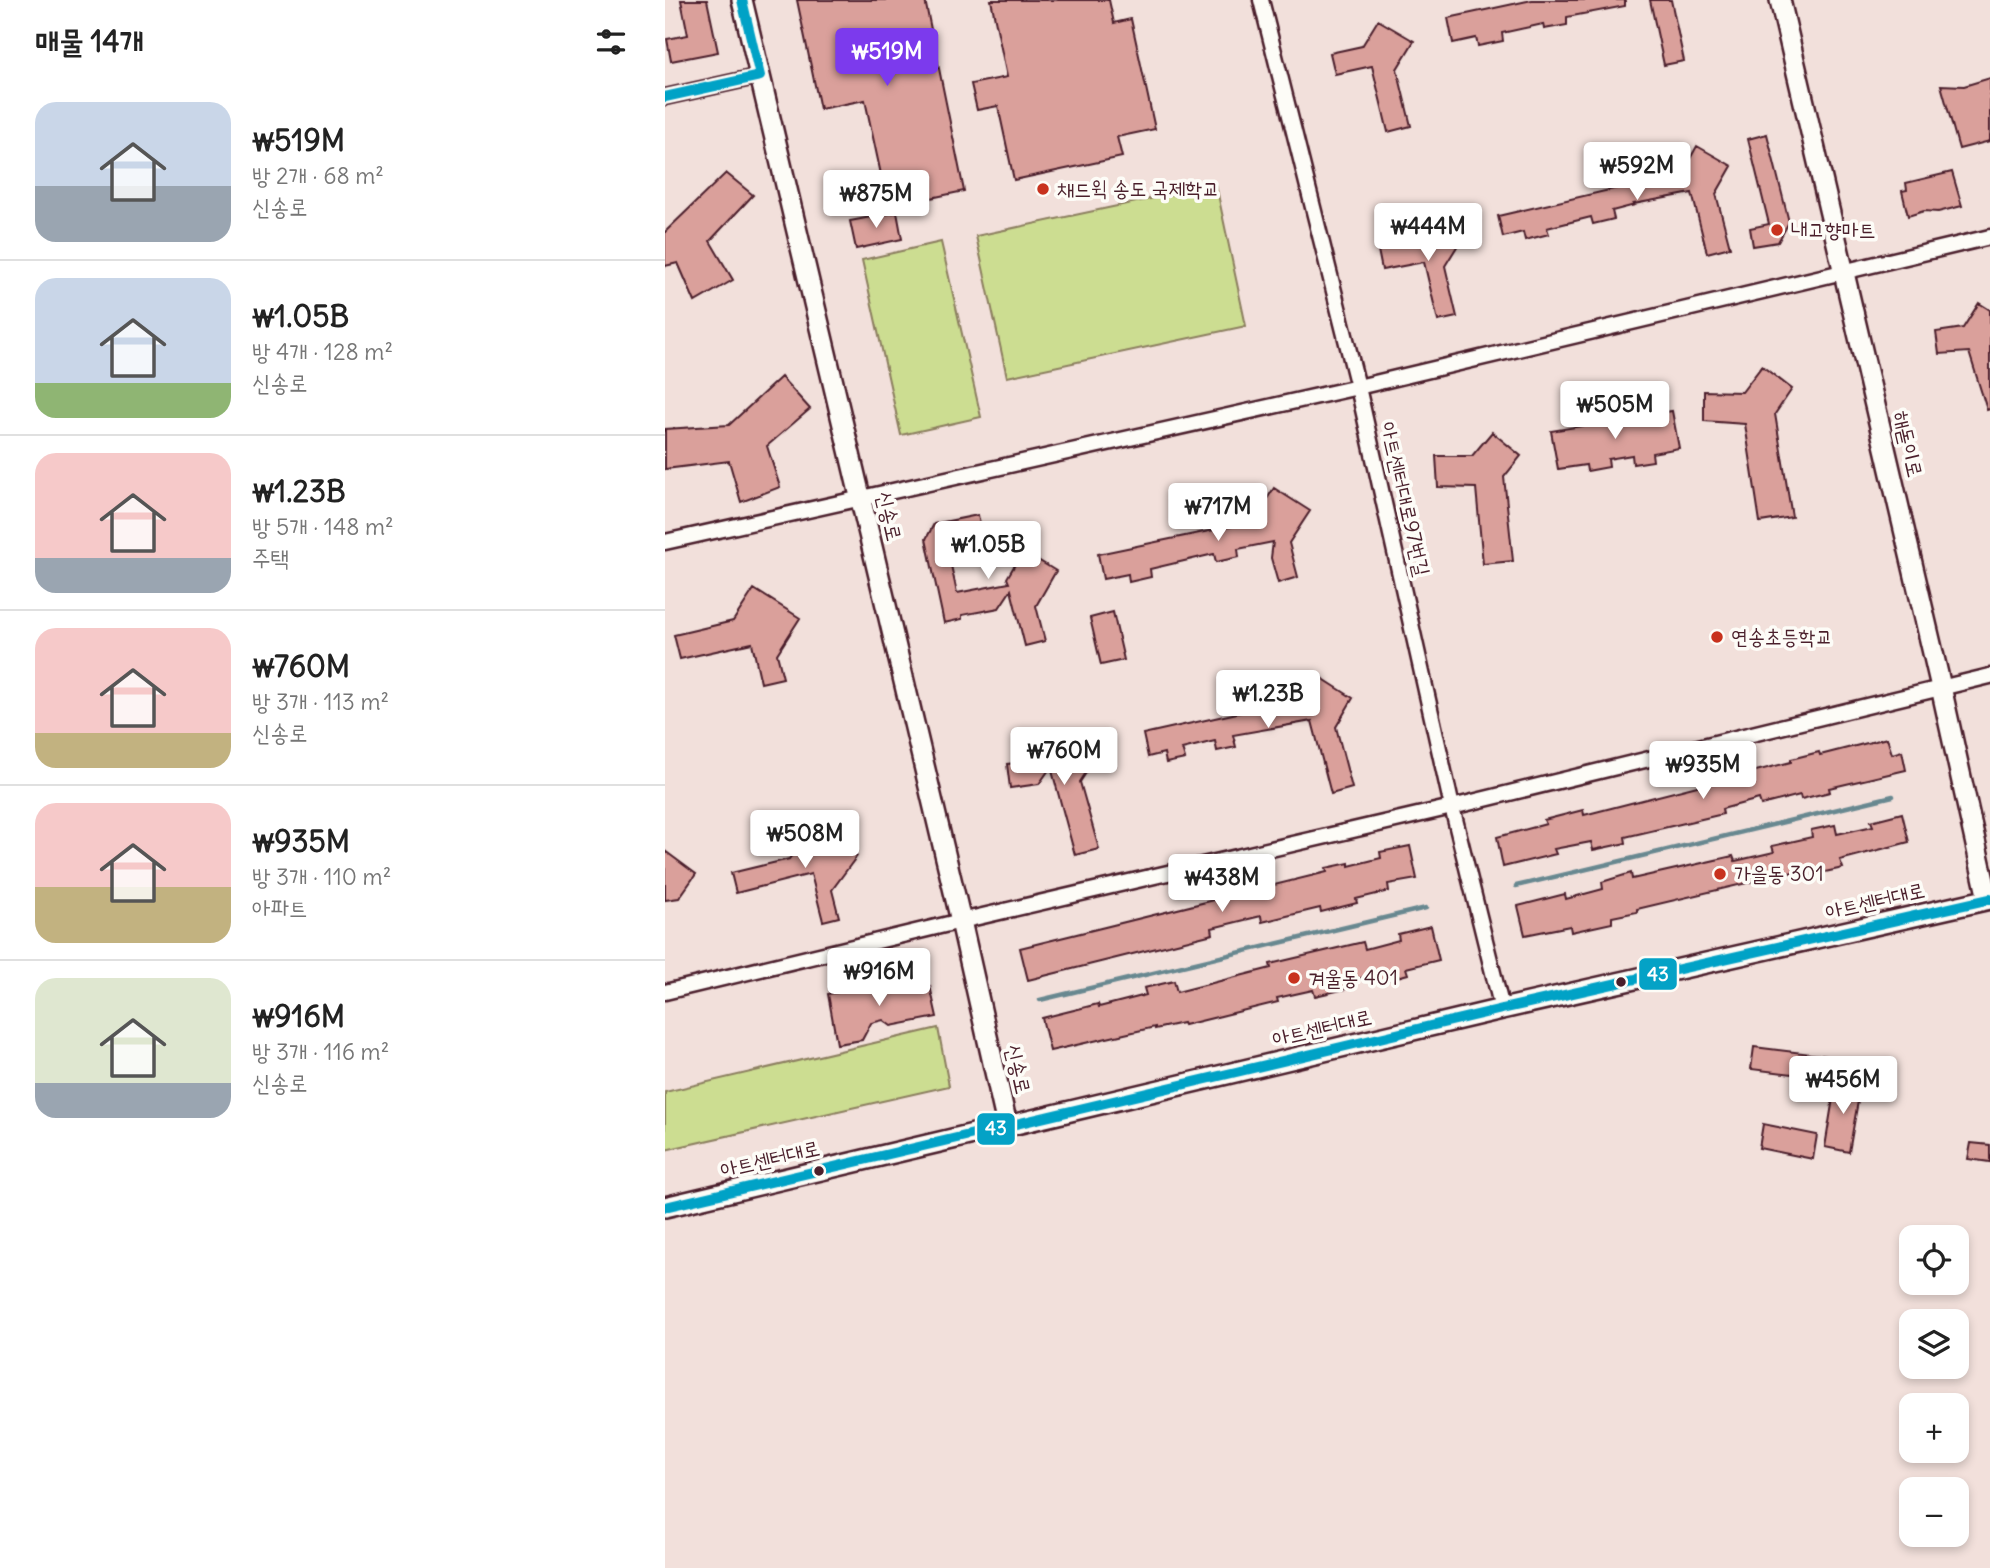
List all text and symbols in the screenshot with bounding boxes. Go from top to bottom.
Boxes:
text: 매물 14개 [35,22,144,60]
icon: filters [592,23,630,61]
pin: ₩519M [838,28,936,88]
text: ₩519M [851,36,923,65]
text: ₩519M [252,121,345,159]
icon: home [91,130,175,214]
pin: ₩592M [1588,142,1686,202]
text: ₩592M [1600,150,1674,179]
text: 방 2개 · 68 m² [252,161,384,190]
pin: ₩875M [827,170,925,230]
place label: 채드윅 송도 국제학교 [1057,175,1219,202]
text: ₩875M [839,178,913,207]
marker: 채드윅 송도 국제학교 [1035,181,1051,197]
text: 신송로 [252,192,308,221]
pin: ₩444M [1379,204,1477,263]
text: ₩444M [1390,211,1466,240]
place label: 내고향마트 [1791,216,1876,243]
marker: 내고향마트 [1769,222,1785,238]
text: ₩1.05B [252,297,349,335]
icon: home [91,306,175,390]
text: 방 4개 · 128 m² [252,337,393,366]
text: 신송로 [252,368,308,397]
pin: ₩505M [1566,382,1664,441]
text: ₩505M [1576,389,1654,418]
street label: 해돋이로 [1888,408,1929,480]
street label: 아트센터대로97번길 [1375,419,1436,579]
text: ₩1.23B [252,472,346,510]
icon: home [91,481,175,565]
pin: ₩717M [1169,484,1267,543]
street label: 신송로 [871,488,908,544]
text: ₩717M [1184,491,1252,520]
text: 방 5개 · 148 m² [252,512,394,541]
pin: ₩1.05B [931,522,1045,581]
text: ₩1.05B [951,529,1025,558]
text: 주택 [252,543,289,572]
place label: 연송초등학교 [1731,623,1832,650]
marker: 연송초등학교 [1709,629,1725,645]
text: ₩760M [252,647,350,685]
icon: home [91,656,175,740]
pin: ₩1.23B [1211,670,1325,730]
text: ₩1.23B [1232,678,1304,707]
text: 방 3개 · 113 m² [252,687,389,716]
text: 신송로 [252,718,308,747]
pin: ₩760M [1015,728,1113,787]
text: ₩760M [1026,735,1102,764]
pin: ₩935M [1654,742,1752,801]
text: ₩935M [1665,749,1741,778]
pin: ₩508M [756,810,854,870]
text: ₩508M [766,818,844,847]
text: ₩935M [252,822,350,860]
icon: home [91,831,175,915]
pin: ₩438M [1173,855,1271,914]
place label: 가을동 301 [1734,860,1824,887]
text: 방 3개 · 110 m² [252,862,391,891]
text: ₩438M [1184,862,1260,891]
marker: 가을동 301 [1712,866,1728,882]
street label: 아트센터대로 [1822,876,1927,925]
text: 아파트 [252,893,308,922]
pin: ₩916M [830,948,928,1008]
text: ₩916M [843,956,915,985]
line badge: 43 [1638,957,1678,991]
text: 43 [1647,962,1669,986]
place label: 겨울동 401 [1308,964,1398,991]
marker: 겨울동 401 [1286,970,1302,986]
unlabelled marker [1614,975,1628,989]
text: ₩916M [252,997,345,1035]
street label: 아트센터대로 [1269,1003,1374,1052]
icon: home [91,1006,175,1090]
text: 방 3개 · 116 m² [252,1037,389,1066]
street label: 신송로 [1000,1041,1037,1097]
pin: ₩456M [1794,1056,1892,1116]
text: ₩456M [1805,1064,1881,1093]
text: 신송로 [252,1068,308,1097]
line badge: 43 [976,1112,1016,1146]
text: 43 [985,1116,1007,1140]
street label: 아트센터대로 [717,1134,822,1183]
unlabelled marker [812,1164,826,1178]
map controls [1899,1225,1969,1547]
button: locate [1899,1225,1969,1295]
button: layers [1899,1309,1969,1379]
button: + [1899,1393,1969,1463]
button: − [1899,1477,1969,1547]

